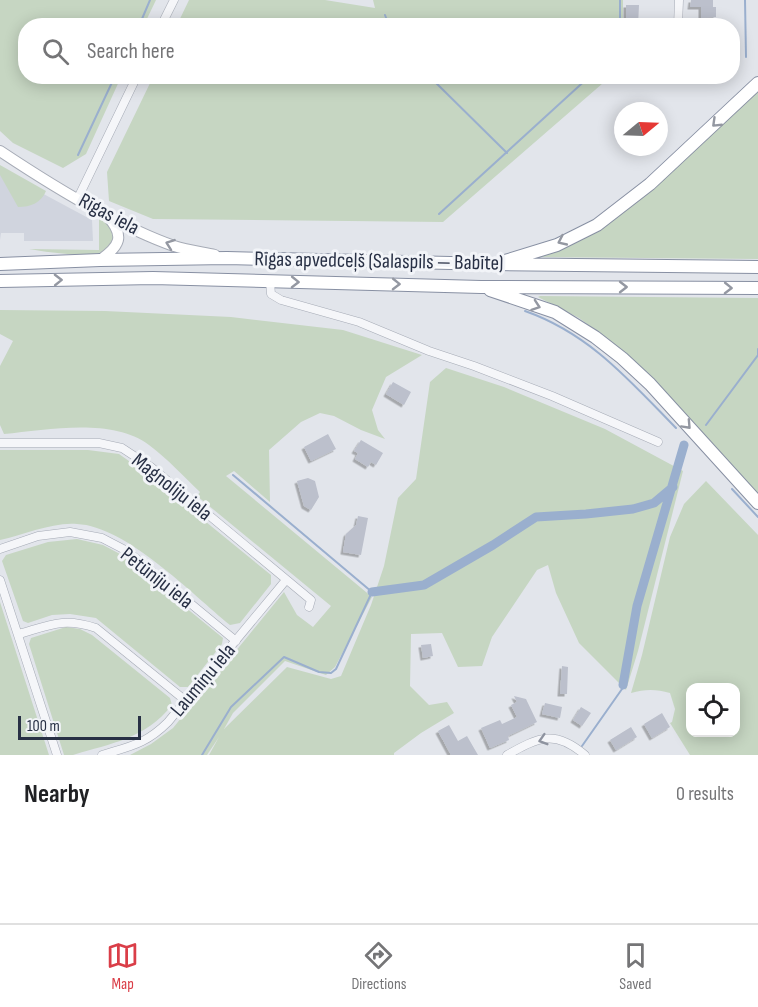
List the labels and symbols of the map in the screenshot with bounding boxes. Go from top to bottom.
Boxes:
north arrow [614,102,668,156]
one-way arrow [712,116,723,127]
street label: Rīgas iela [74,188,144,240]
one-way arrow [558,234,569,246]
one-way arrow [165,238,176,251]
street label: Rīgas apvedceļš (Salaspils — Babīte) [254,246,504,276]
one-way arrow [54,274,63,286]
one-way arrow [291,276,300,289]
one-way arrow [391,278,400,291]
one-way arrow [619,281,628,293]
one-way arrow [724,281,733,294]
one-way arrow [530,298,541,311]
one-way arrow [680,418,691,429]
street label: Magnoliju iela [127,448,217,526]
street label: Petūniju iela [116,542,198,614]
street label: Laumiņu iela [165,638,241,722]
scale bar [18,713,141,740]
one-way arrow [538,733,549,745]

